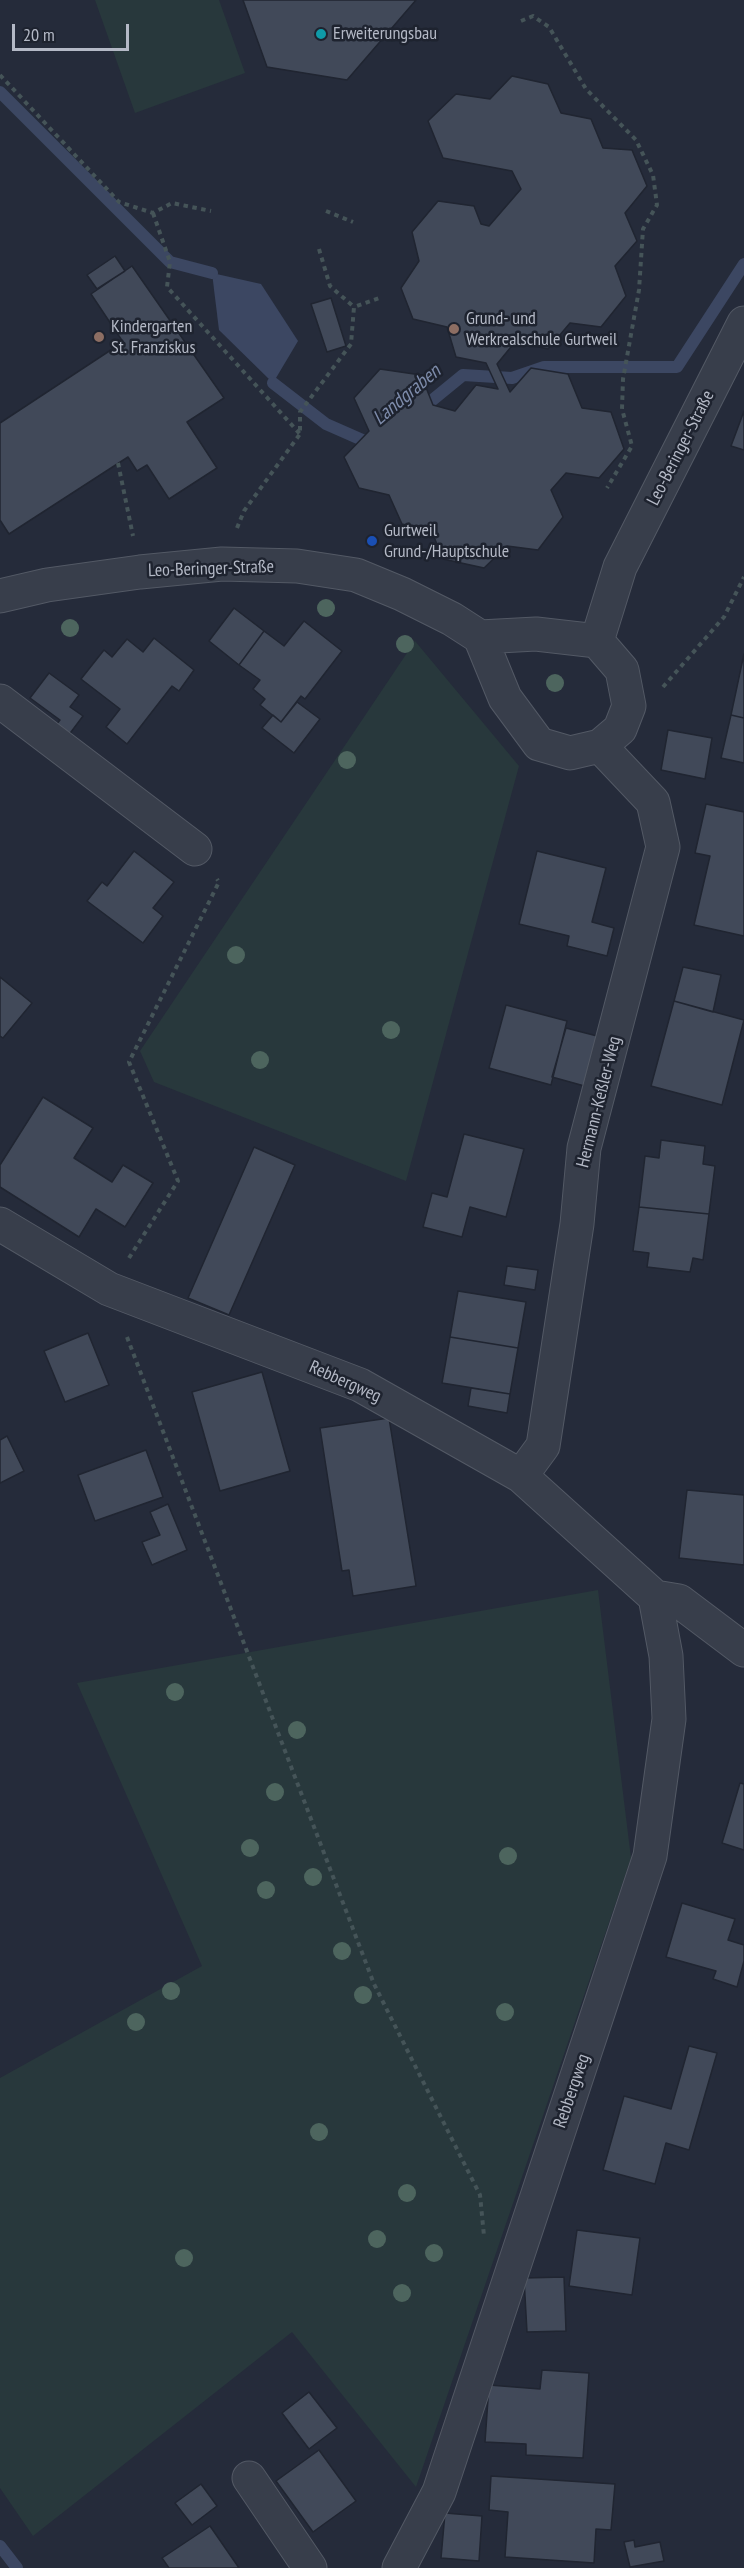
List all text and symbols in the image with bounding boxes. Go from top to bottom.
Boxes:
scale bar [15,12,132,50]
text: 20 m [23,23,55,46]
place label: Erweiterungsbau [333,23,437,45]
marker: Erweiterungsbau [314,27,328,41]
place label: Grund- und Werkrealschule Gurtweil [466,308,617,350]
place label: Kindergarten St. Franziskus [111,316,195,358]
marker: Grund- und Werkrealschule Gurtweil [447,322,461,336]
marker: Kindergarten St. Franziskus [92,330,106,344]
water label: Landgraben [368,360,446,430]
street label: Leo-Beringer-Straße [643,387,719,509]
place label: Gurtweil Grund-/Hauptschule [384,520,509,562]
marker: Gurtweil Grund-/Hauptschule [365,534,379,548]
street label: Leo-Beringer-Straße [148,556,274,582]
street label: Hermann-Keßler-Weg [572,1034,626,1170]
street label: Rebbergweg [306,1357,384,1407]
street label: Rebbergweg [549,2051,595,2131]

